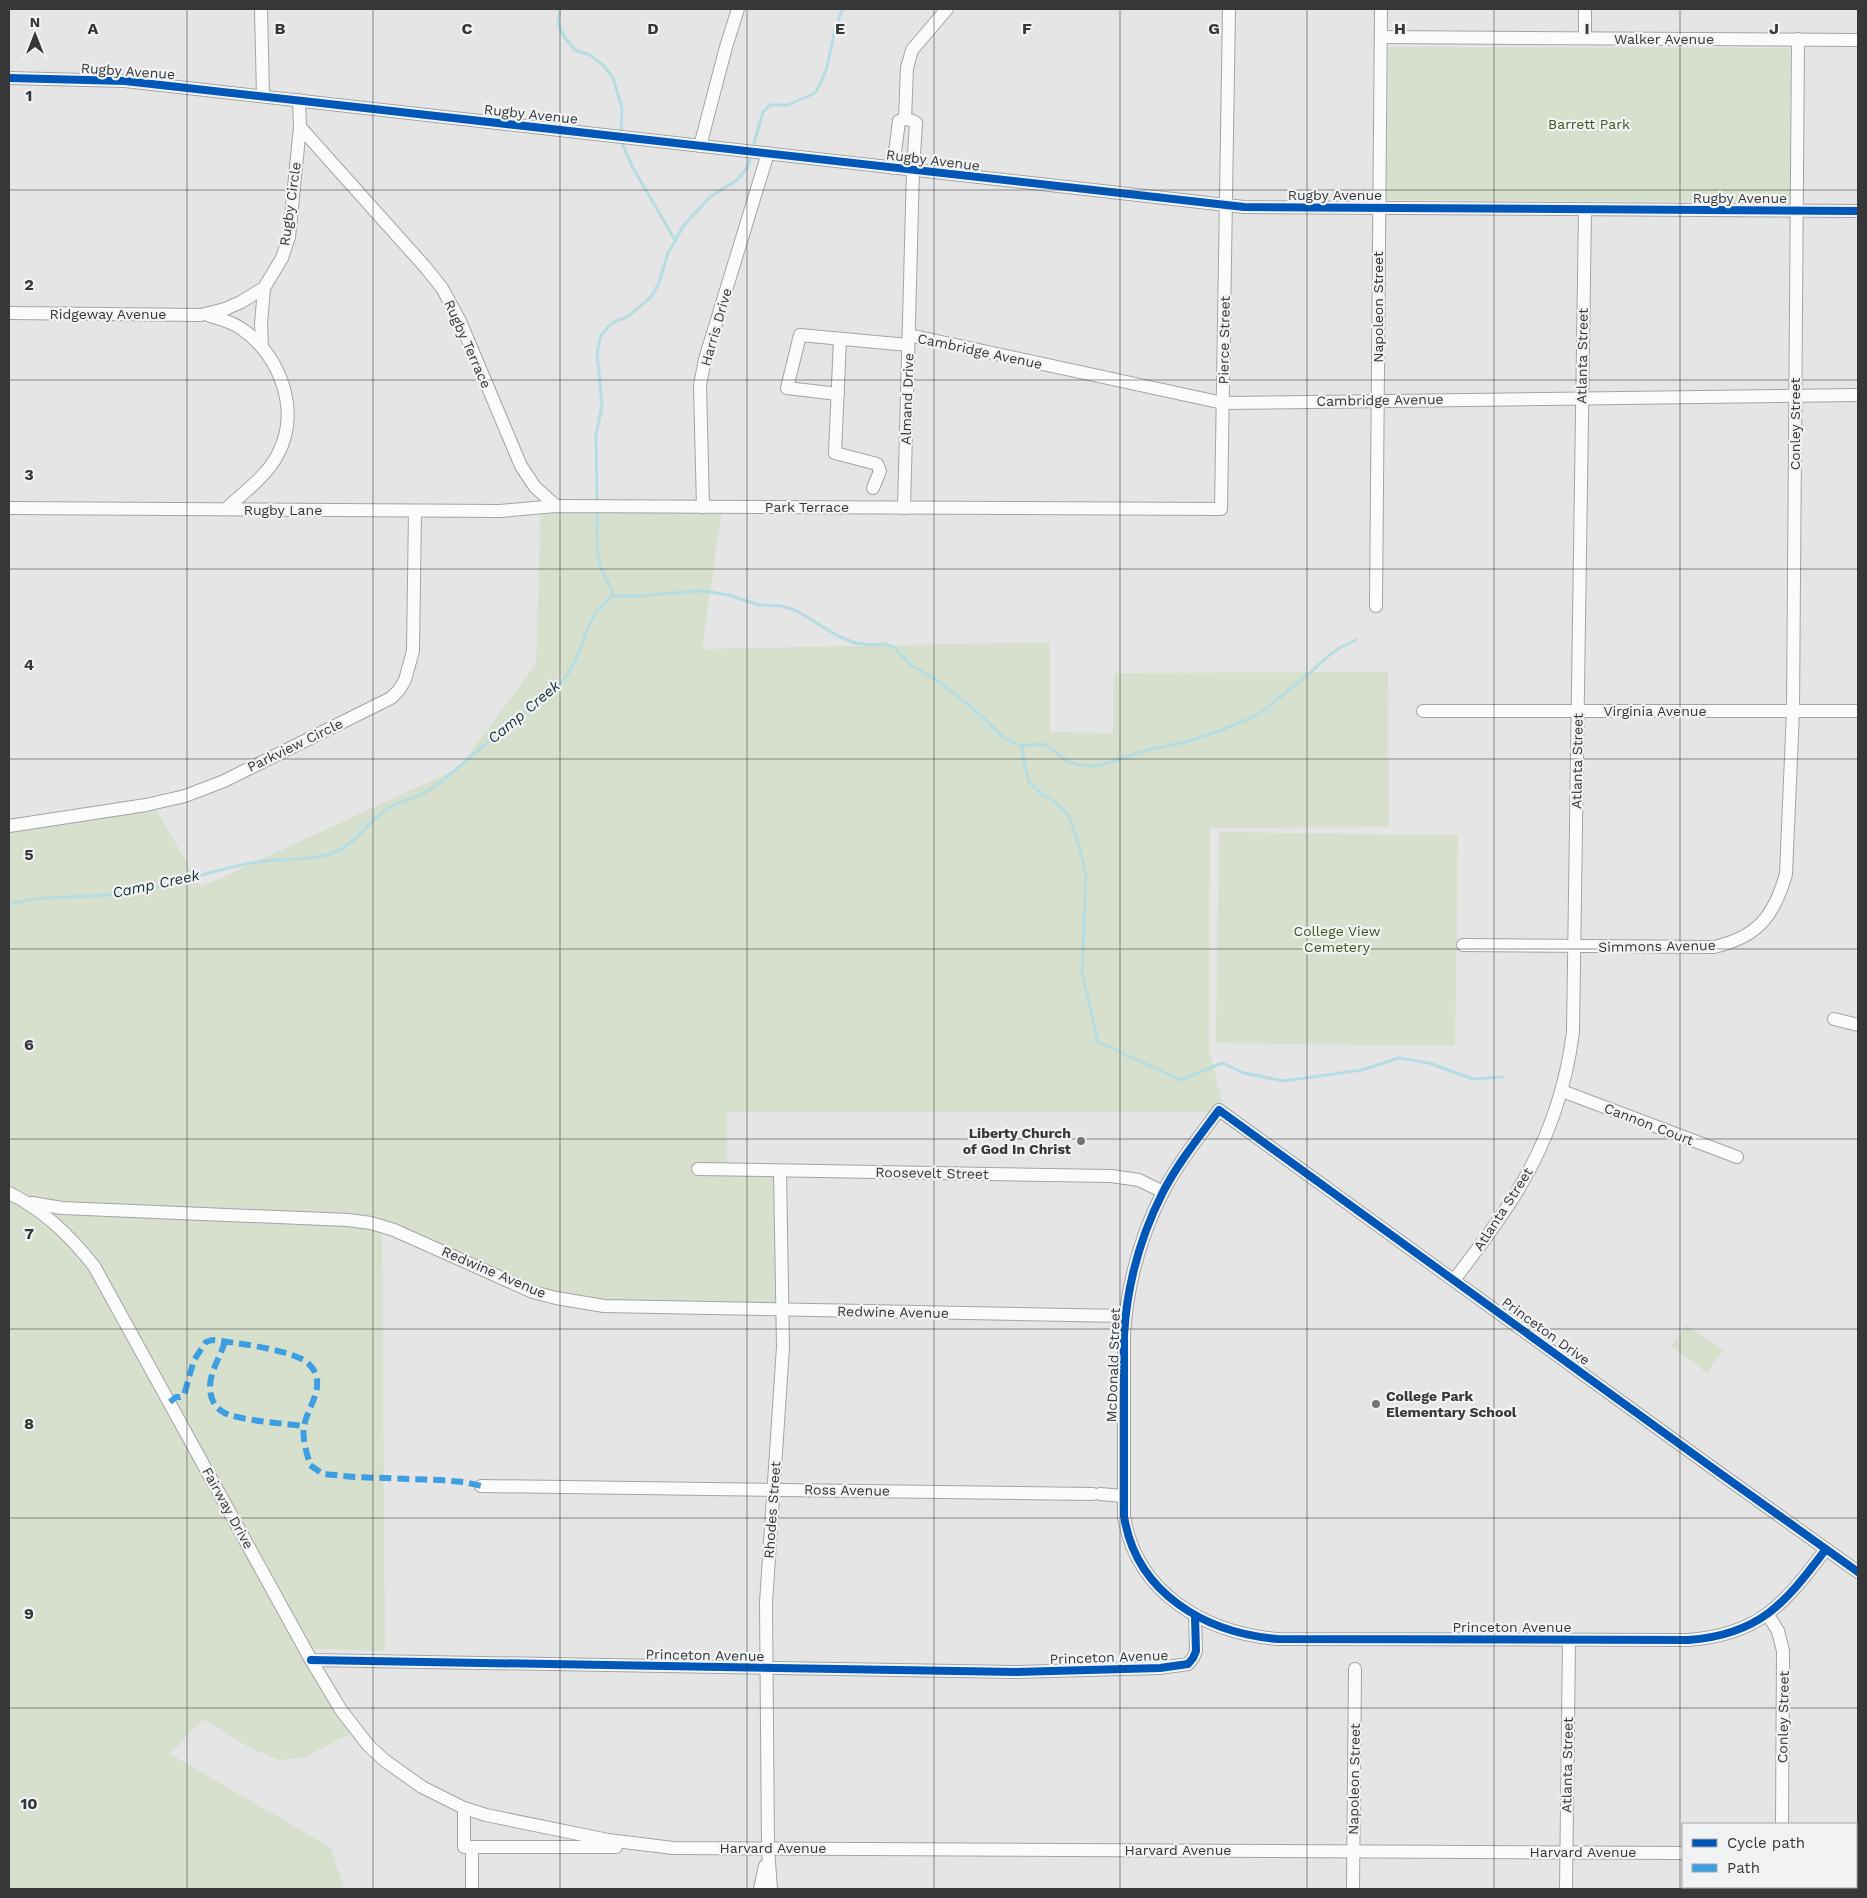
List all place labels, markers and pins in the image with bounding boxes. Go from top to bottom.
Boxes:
place label: Liberty Church of God In Christ [963,1125,1071,1157]
marker: Liberty Church of God In Christ [1075,1135,1087,1147]
place label: College Park Elementary School [1386,1388,1517,1420]
marker: College Park Elementary School [1370,1398,1382,1410]

